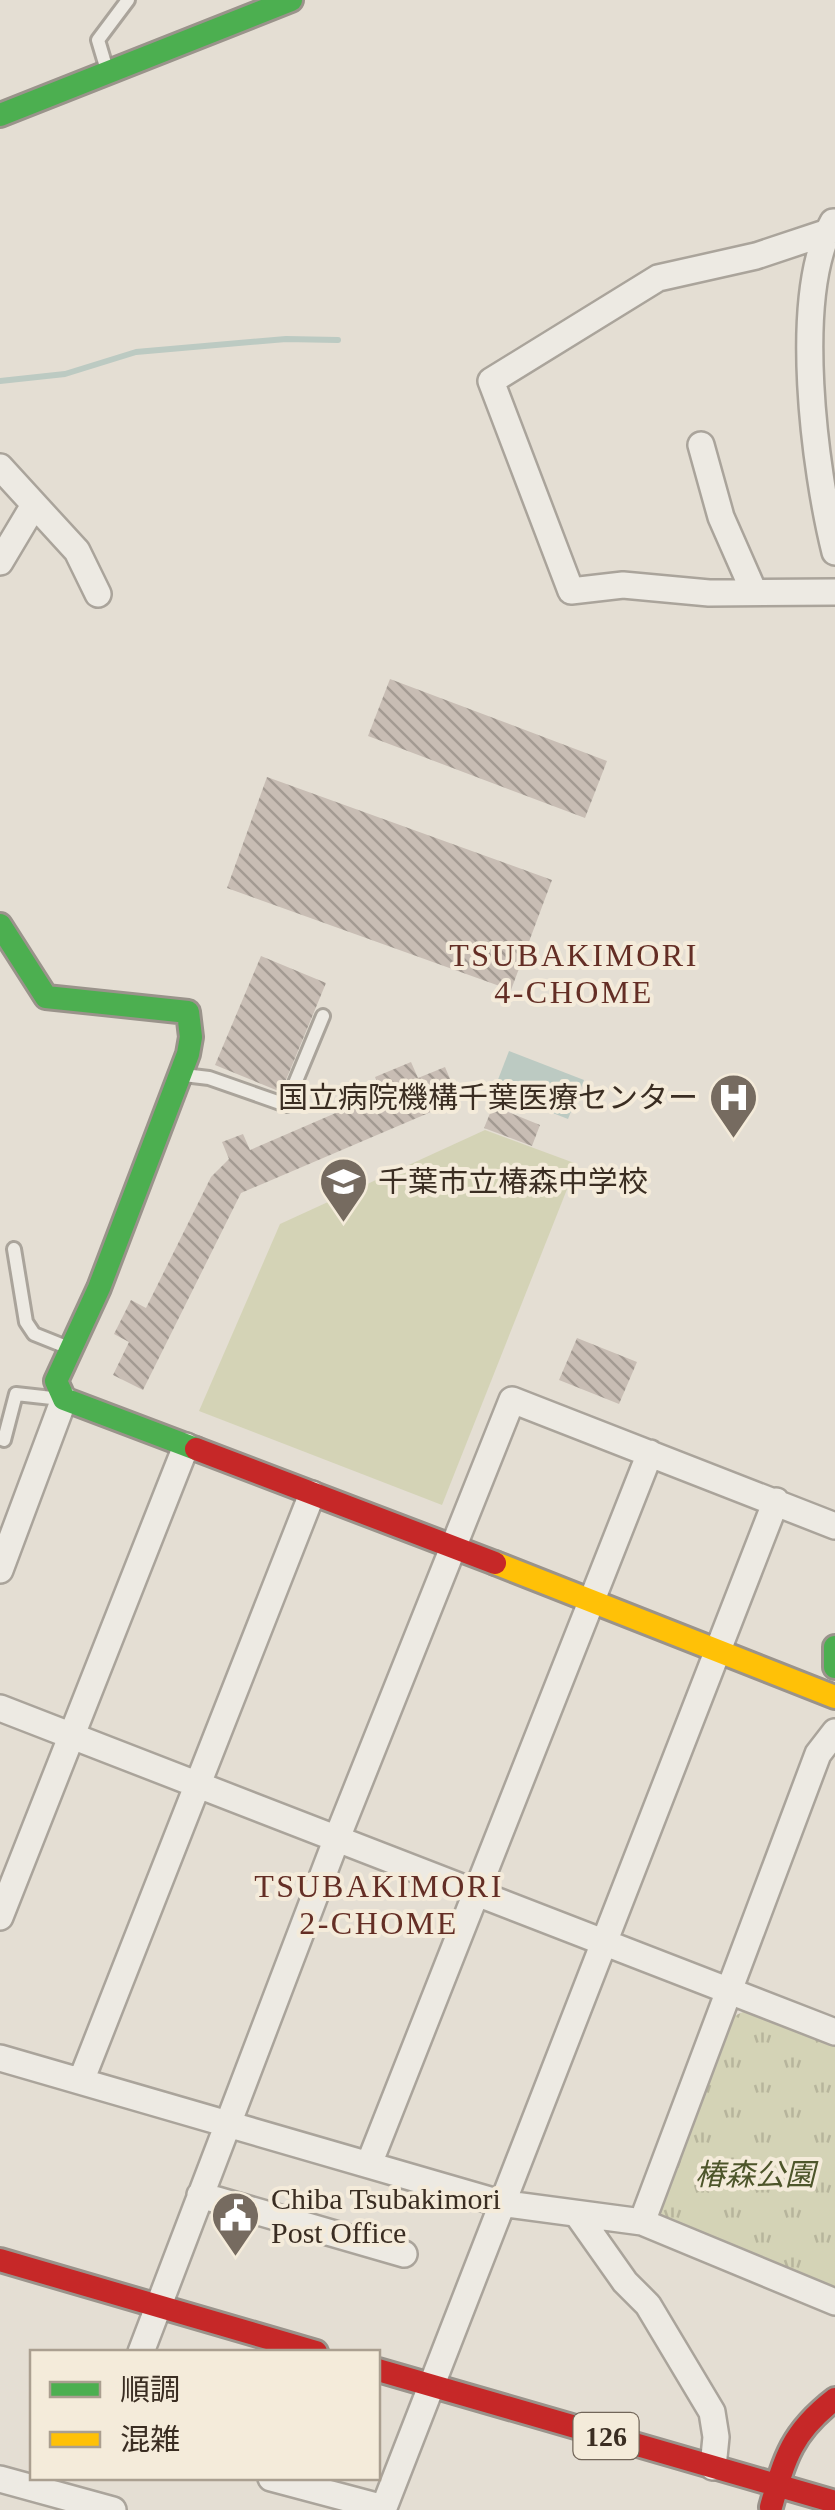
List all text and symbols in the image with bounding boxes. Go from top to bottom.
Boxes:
district label: TSUBAKIMORI 4-CHOME [449,937,699,1010]
hospital icon: 国立病院機構千葉医療センター [707,1072,759,1140]
place label: 国立病院機構千葉医療センター [278,1081,698,1114]
school or university icon: 千葉市立椿森中学校 [317,1156,369,1224]
place label: 千葉市立椿森中学校 [378,1165,648,1198]
district label: TSUBAKIMORI 2-CHOME [254,1868,504,1941]
park label: 椿森公園 [695,2158,819,2191]
place label: Chiba Tsubakimori Post Office [271,2182,501,2249]
public building icon: Chiba Tsubakimori Post Office [210,2190,262,2258]
legend [30,2350,380,2480]
text: 順調 [120,2373,180,2406]
road number: 126 [574,2413,638,2459]
text: 混雑 [120,2423,180,2456]

